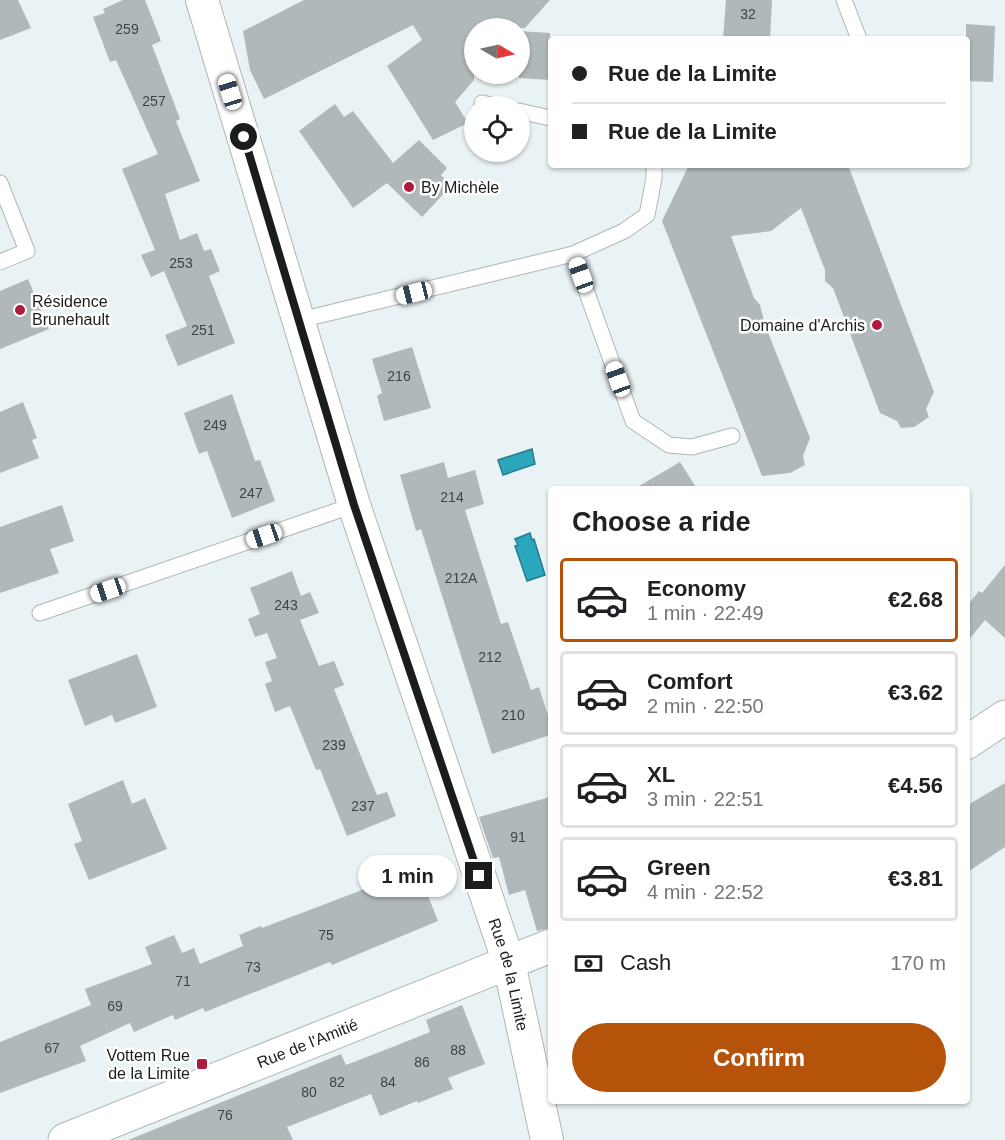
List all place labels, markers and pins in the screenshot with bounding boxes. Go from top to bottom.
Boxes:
place label: By Michèle [421,179,499,196]
marker: By Michèle [402,180,416,194]
place label: Résidence Brunehault [32,293,110,328]
marker: Résidence Brunehault [13,303,27,317]
place label: Domaine d'Archis [740,317,865,334]
marker: Domaine d'Archis [870,318,884,332]
place label: Vottem Rue de la Limite [106,1047,190,1082]
marker: Vottem Rue de la Limite [195,1057,209,1071]

